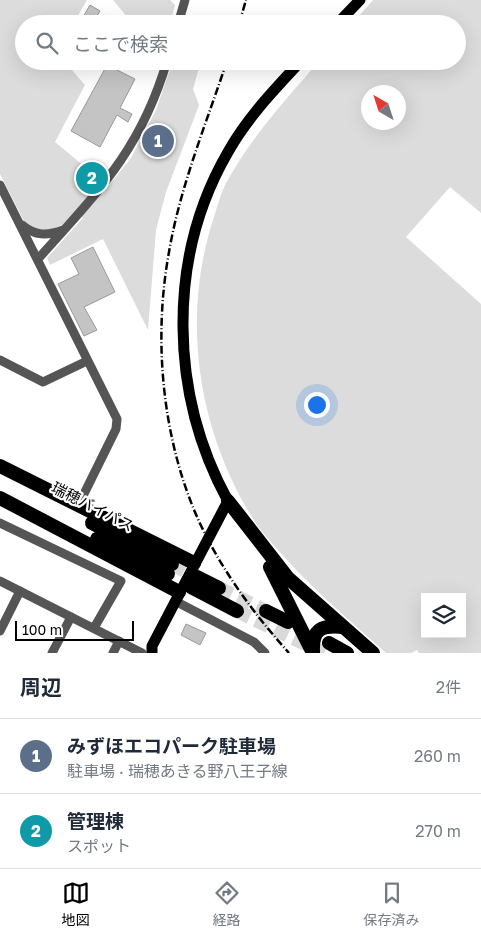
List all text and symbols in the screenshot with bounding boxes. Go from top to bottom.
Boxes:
search box [15,15,466,70]
icon: search [33,29,61,57]
text: ここで検索 [73,32,168,55]
north arrow [361,85,406,130]
pin: 1 [142,122,174,160]
pin: 2 [76,159,108,197]
your location [304,392,330,418]
street label: 瑞穂バイパス [49,478,137,534]
map controls [421,593,466,638]
button: layers [421,593,466,638]
scale bar [15,618,134,641]
text: 100 m [22,621,62,638]
text: 周辺 [20,674,62,700]
text: 2件 [436,677,461,697]
text: みずほエコパーク駐車場 [67,734,276,757]
text: 1 [32,746,40,766]
text: 260 m [414,746,461,766]
text: 駐車場 · 瑞穂あきる野八王子線 [67,761,287,781]
text: 管理棟 [67,809,124,832]
text: 2 [31,821,41,841]
text: 270 m [415,821,461,841]
text: スポット [67,836,131,856]
tab: 地図 [62,879,90,929]
tab: 経路 [213,879,241,929]
tab: 保存済み [364,879,420,929]

